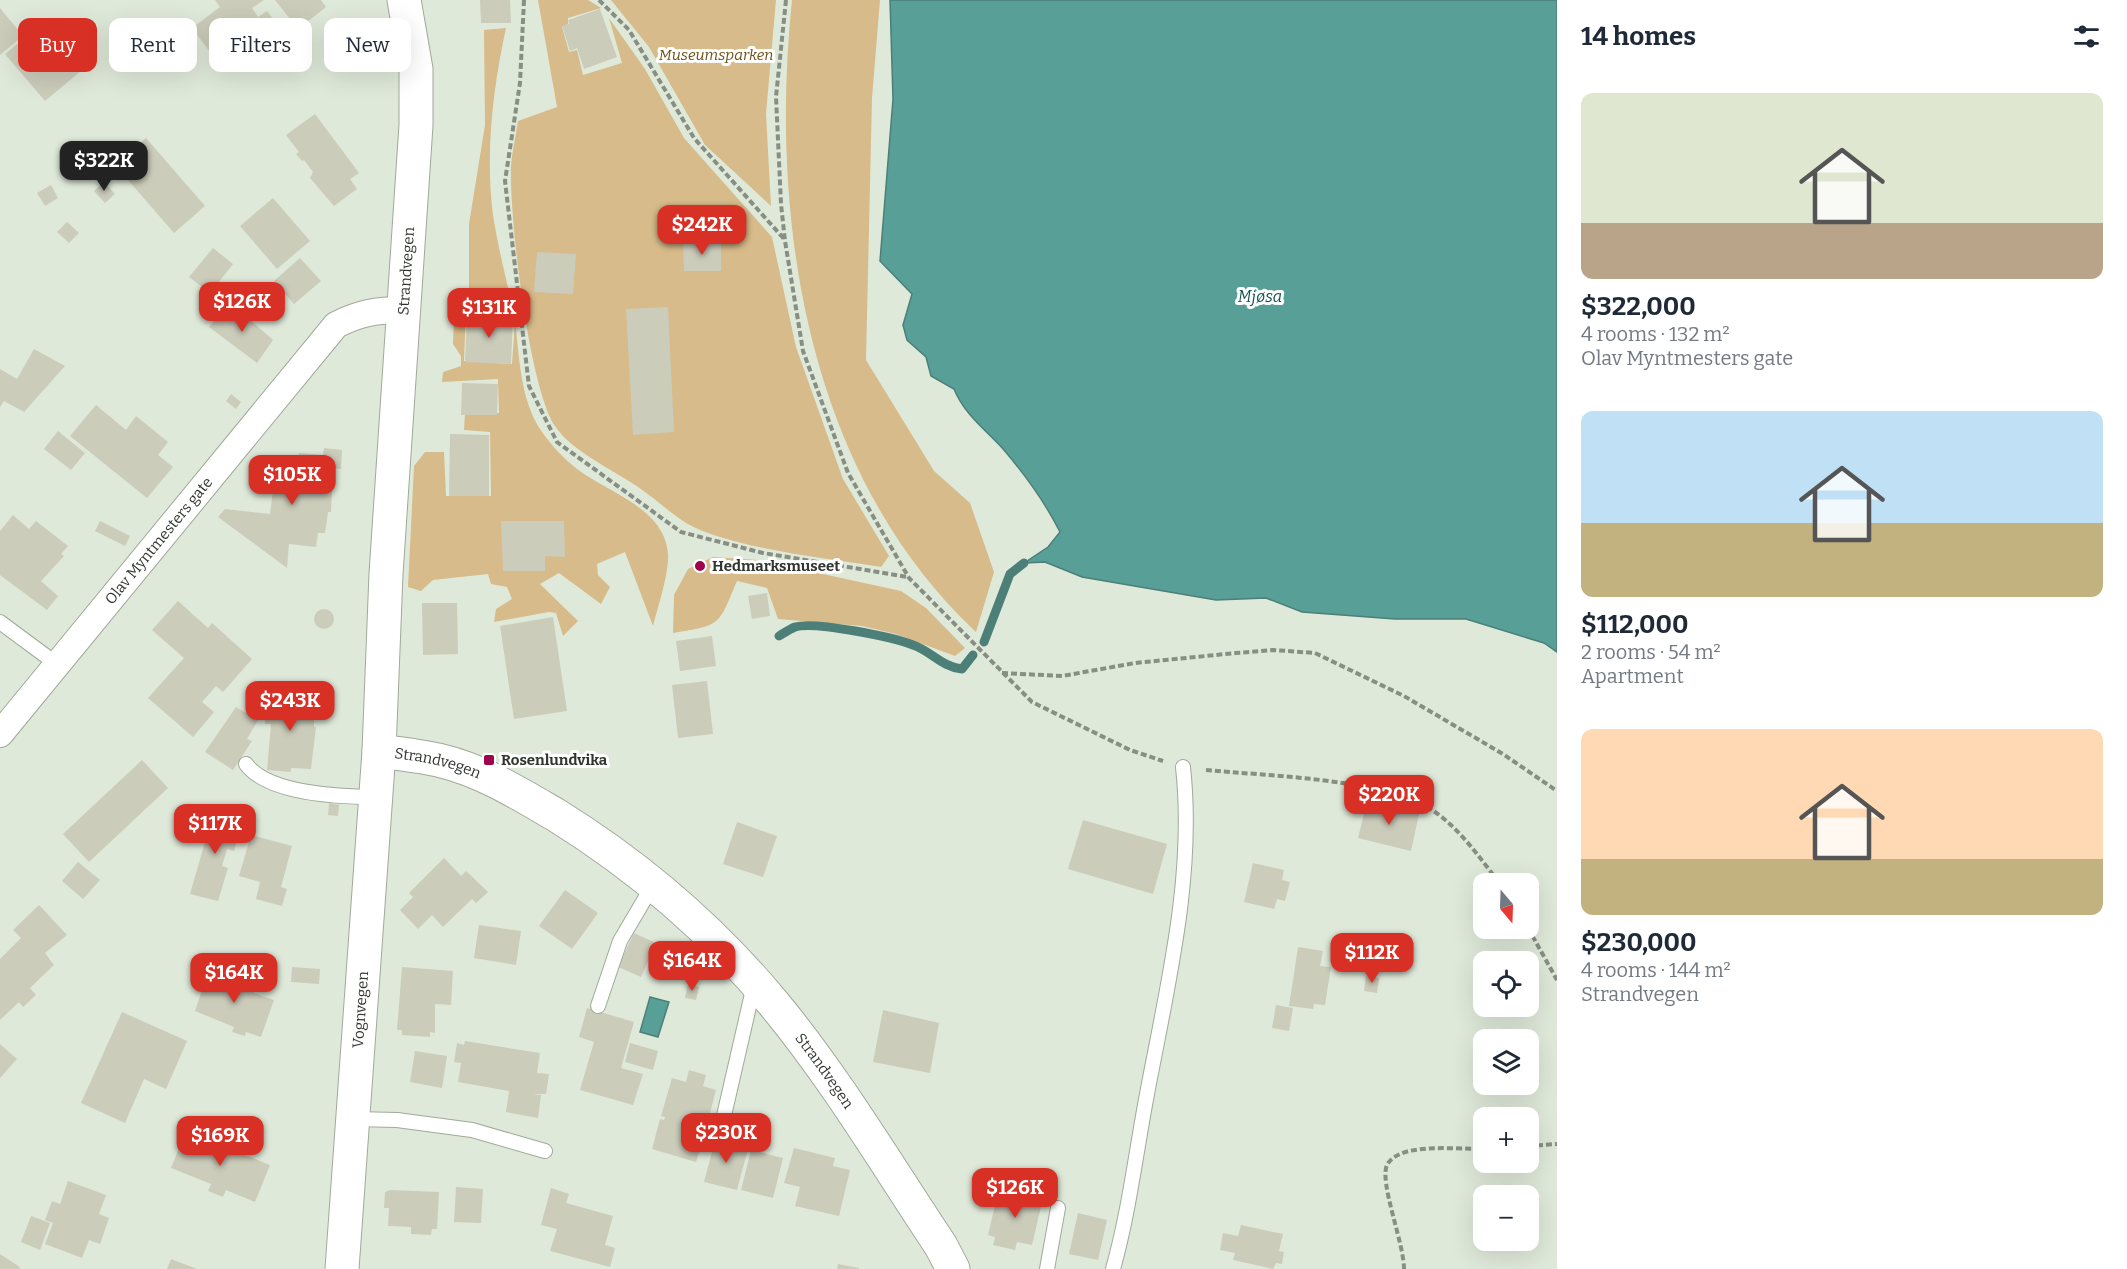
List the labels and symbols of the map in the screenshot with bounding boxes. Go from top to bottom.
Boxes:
park label: Museumsparken [659,46,773,64]
pin: $322K [62,141,146,192]
pin: $242K [660,205,744,256]
street label: Strandvegen [394,226,418,316]
pin: $126K [200,282,284,333]
water label: Mjøsa [1238,287,1282,306]
pin: $131K [447,288,531,339]
pin: $105K [250,455,334,506]
street label: Olav Myntmesters gate [101,474,216,608]
place label: Hedmarksmuseet [712,557,840,575]
marker: Hedmarksmuseet [693,559,707,573]
pin: $243K [248,681,332,732]
street label: Strandvegen [393,744,484,783]
place label: Rosenlundvika [501,751,608,769]
marker: Rosenlundvika [482,753,496,767]
pin: $220K [1347,775,1431,826]
pin: $117K [173,804,257,855]
north arrow [1473,873,1539,939]
pin: $112K [1330,933,1414,984]
pin: $164K [650,941,734,992]
pin: $164K [192,953,276,1004]
street label: Vognvegen [349,970,372,1049]
street label: Strandvegen [791,1030,858,1112]
pin: $230K [684,1113,768,1164]
pin: $169K [178,1116,262,1167]
pin: $126K [973,1168,1057,1219]

